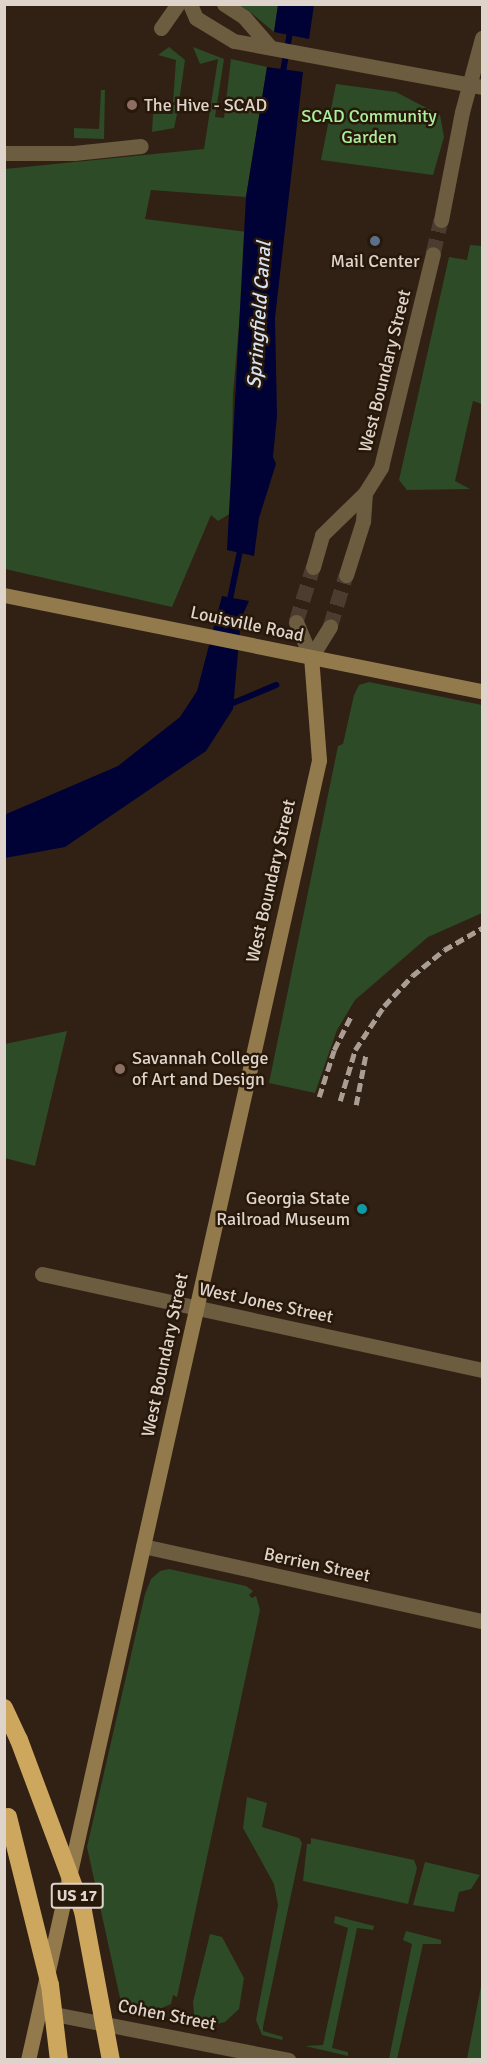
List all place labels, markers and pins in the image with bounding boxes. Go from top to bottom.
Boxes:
place label: The Hive - SCAD [144,94,267,116]
marker: The Hive - SCAD [125,98,139,112]
marker: Mail Center [368,234,382,248]
place label: Mail Center [330,250,420,272]
place label: Savannah College of Art and Design [132,1048,268,1090]
marker: Savannah College of Art and Design [113,1062,127,1076]
place label: Georgia State Railroad Museum [216,1188,350,1230]
marker: Georgia State Railroad Museum [355,1202,369,1216]

